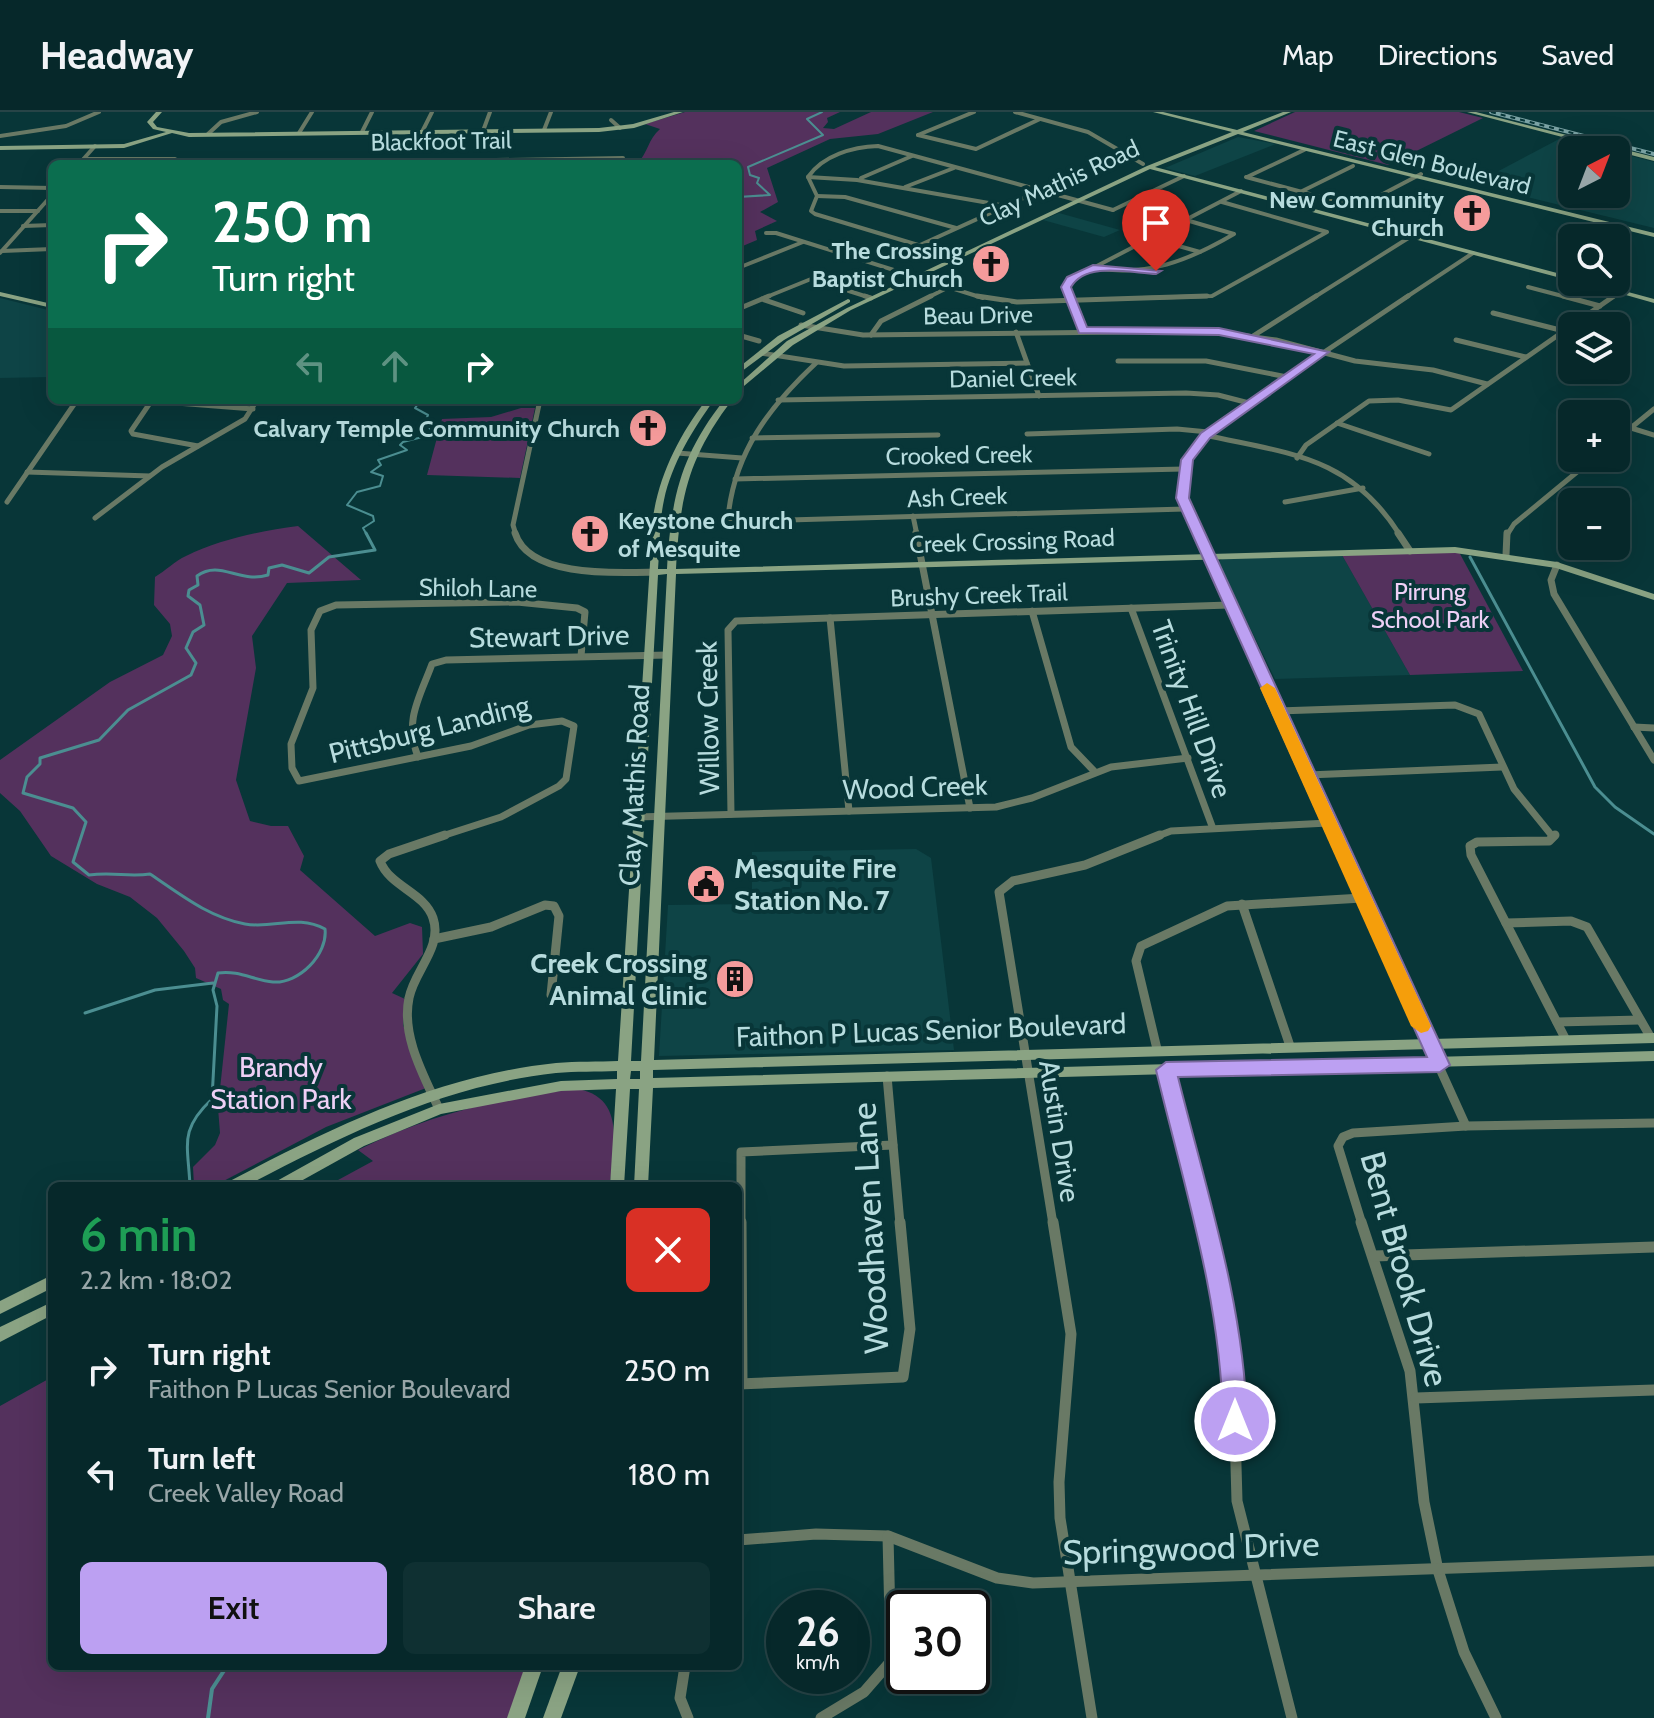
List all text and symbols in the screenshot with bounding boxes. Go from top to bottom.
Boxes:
text: Headway [40,32,193,79]
text: Map [1282,38,1334,72]
text: Directions [1378,38,1497,72]
text: Saved [1541,38,1614,72]
street label: East Glen Boulevard [1330,123,1534,201]
street label: Blackfoot Trail [370,125,512,157]
street label: Clay Mathis Road [974,133,1144,233]
north arrow [1558,136,1630,208]
map controls [1558,136,1630,560]
place label: New Community Church [1269,185,1444,242]
text: 250 m [212,188,373,256]
pin [1122,189,1190,271]
icon: right [80,192,184,296]
church icon: New Community Church [1451,192,1493,234]
icon: arrive [1134,201,1178,245]
button: search [1558,224,1630,296]
place label: The Crossing Baptist Church [812,236,963,293]
church icon: The Crossing Baptist Church [970,243,1012,285]
text: Turn right [212,256,355,300]
street label: Beau Drive [923,300,1033,330]
button: layers [1558,312,1630,384]
icon: left [289,344,333,388]
icon: ahead [373,344,417,388]
icon: right [457,344,501,388]
street label: Daniel Creek [949,362,1077,394]
button: + [1558,400,1630,472]
church icon: Calvary Temple Community Church [627,407,669,449]
place label: Calvary Temple Community Church [254,414,620,443]
street label: Crooked Creek [885,439,1033,471]
street label: Ash Creek [906,481,1008,513]
button: − [1558,488,1630,560]
place label: Keystone Church of Mesquite [618,506,793,563]
church icon: Keystone Church of Mesquite [569,513,611,555]
street label: Creek Crossing Road [909,523,1115,559]
street label: Shiloh Lane [419,572,537,604]
street label: Brushy Creek Trail [890,577,1069,613]
park label: Pirrung School Park [1371,577,1490,634]
street label: Trinity Hill Drive [1144,616,1240,802]
street label: Stewart Drive [468,618,630,654]
street label: Willow Creek [690,640,726,795]
street label: Clay Mathis Road [612,683,656,887]
street label: Pittsburg Landing [325,687,534,770]
street label: Wood Creek [842,767,988,807]
place label: Mesquite Fire Station No. 7 [734,851,896,917]
public building icon: Mesquite Fire Station No. 7 [685,863,727,905]
place label: Creek Crossing Animal Clinic [530,946,707,1012]
building icon: Creek Crossing Animal Clinic [714,958,756,1000]
street label: Faithon P Lucas Senior Boulevard [735,1006,1127,1054]
park label: Brandy Station Park [210,1050,352,1116]
street label: Austin Drive [1032,1058,1088,1204]
street label: Woodhaven Lane [842,1101,898,1355]
street label: Bent Brook Drive [1351,1147,1459,1391]
text: 6 min [80,1205,197,1263]
button: close [626,1208,710,1292]
text: 2.2 km · 18:02 [80,1264,232,1296]
text: Turn right [148,1336,271,1373]
icon: right [80,1348,124,1392]
text: 250 m [624,1352,710,1389]
text: Faithon P Lucas Senior Boulevard [148,1373,511,1405]
position arrow [1193,1379,1277,1463]
text: Turn left [148,1440,256,1477]
icon: left [80,1452,124,1496]
text: 180 m [628,1456,710,1493]
text: Creek Valley Road [148,1477,344,1509]
street label: Springwood Drive [1062,1523,1320,1573]
button: Exit [80,1562,387,1654]
button: Share [403,1562,710,1654]
speed limit sign: 30 [886,1590,990,1694]
text: 26 [796,1607,840,1656]
text: km/h [796,1650,840,1674]

